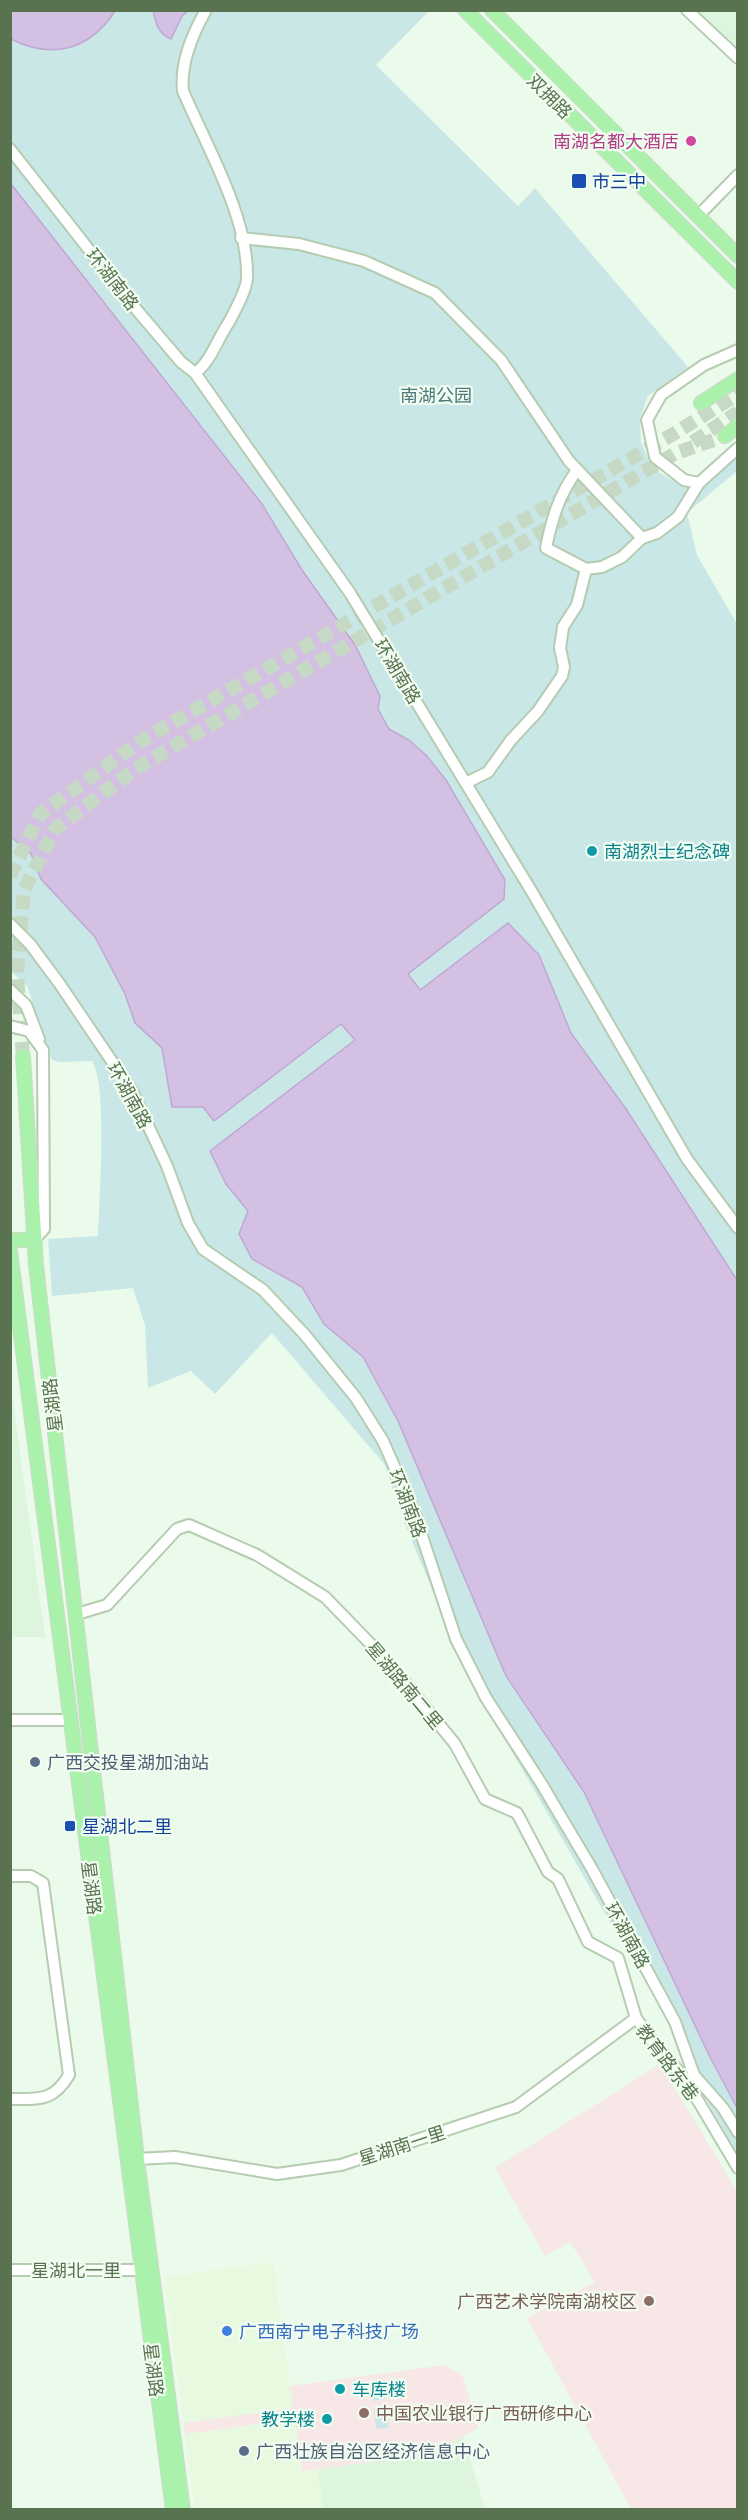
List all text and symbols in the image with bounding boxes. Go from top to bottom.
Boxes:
street label: 双拥路 [523,69,577,123]
place label: 南湖名都大酒㕆 [553,130,679,152]
marker: 南湖名都大酒㕆 [684,134,698,148]
place label: 市三中 [592,170,646,192]
marker: 市三中 [570,172,588,190]
street label: 环湖南路 [82,244,144,314]
park label: 南湖公园 [400,384,472,406]
street label: 环湖南路 [370,634,426,708]
place label: 南湖烈士纪念碑 [604,840,730,862]
marker: 南湖烈士纪念碑 [585,844,599,858]
street label: 环湖南路 [103,1058,157,1132]
street label: 星湖路 [38,1377,66,1433]
street label: 环湖南路 [385,1465,431,1541]
street label: 星湖路南二里 [362,1637,448,1733]
place label: 广西交投星湖加油站 [47,1751,209,1773]
marker: 广西交投星湖加油站 [28,1755,42,1769]
place label: 星湖北二里 [82,1815,172,1837]
marker: 星湖北二里 [63,1819,77,1833]
street label: 星湖路 [78,1860,106,1916]
street label: 环湖南路 [601,1898,655,1972]
street label: 教育路东巷 [632,2019,704,2105]
street label: 星湖南一里 [356,2121,448,2169]
street label: 星湖北一里 [31,2259,121,2281]
place label: 广西艺术学院南湖校区 [457,2290,637,2312]
marker: 广西艺术学院南湖校区 [642,2294,656,2308]
place label: 广西南宁电子科技广场 [239,2320,419,2342]
marker: 广西南宁电子科技广场 [220,2324,234,2338]
street label: 星湖路 [140,2342,168,2398]
place label: 车库楼 [352,2378,406,2400]
marker: 车库楼 [333,2382,347,2396]
place label: 中国农业银行广西研修中心 [376,2402,592,2424]
marker: 中国农业银行广西研修中心 [357,2406,371,2420]
place label: 教学楼 [261,2408,315,2430]
marker: 教学楼 [320,2412,334,2426]
place label: 广西壮族自治区经济信息中心 [256,2440,490,2462]
marker: 广西壮族自治区经济信息中心 [237,2444,251,2458]

